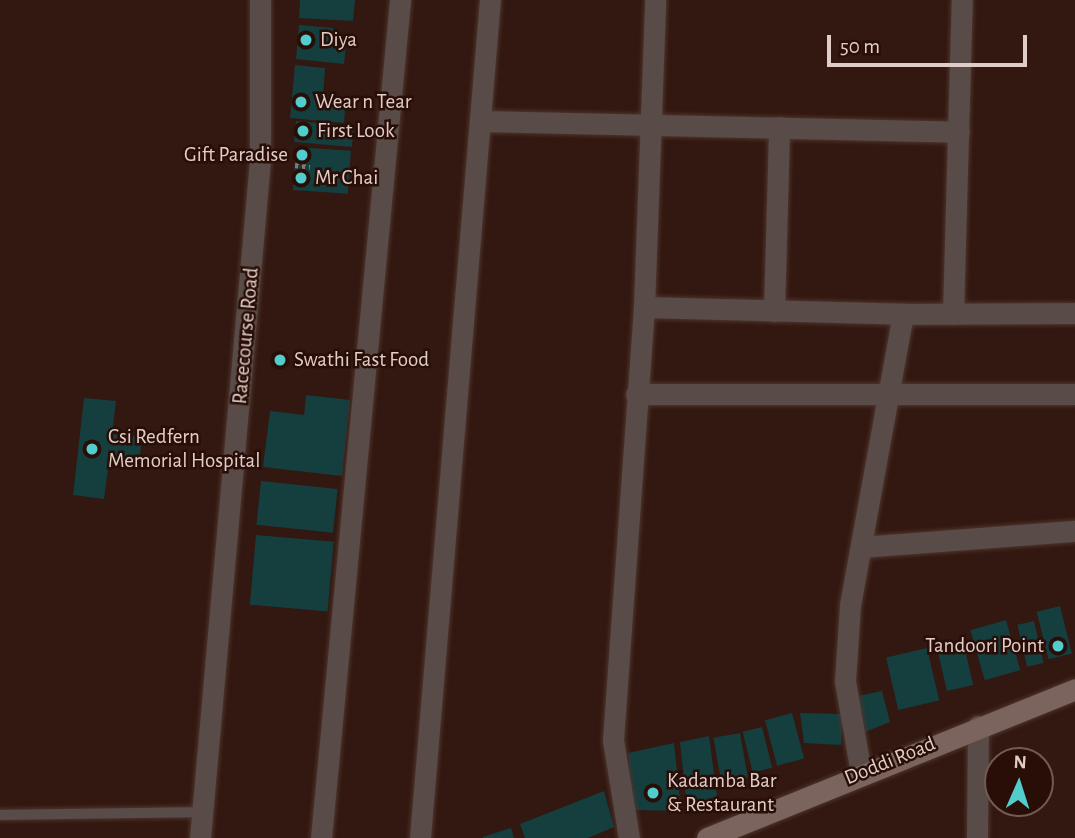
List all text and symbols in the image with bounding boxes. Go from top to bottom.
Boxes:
scale bar [830,21,1030,65]
place label: Diya [320,27,357,53]
marker: Diya [298,32,314,48]
text: 50 m [840,36,880,57]
place label: Wear n Tear [315,89,411,115]
marker: Wear n Tear [293,94,309,110]
place label: First Look [317,118,395,144]
marker: First Look [295,123,311,139]
place label: Gift Paradise [184,142,288,168]
marker: Gift Paradise [294,147,310,163]
place label: Mr Chai [315,165,378,191]
marker: Mr Chai [293,170,309,186]
street label: Racecourse Road [227,267,265,405]
place label: Swathi Fast Food [294,347,429,373]
marker: Swathi Fast Food [272,352,288,368]
place label: Csi Redfern Memorial Hospital [108,424,260,474]
marker: Csi Redfern Memorial Hospital [82,439,102,459]
place label: Tandoori Point [925,633,1044,659]
marker: Tandoori Point [1050,638,1066,654]
street label: Doddi Road [841,731,939,791]
north arrow [984,747,1054,817]
text: N [1013,753,1027,772]
place label: Kadamba Bar & Restaurant [667,768,777,818]
marker: Kadamba Bar & Restaurant [645,785,661,801]

